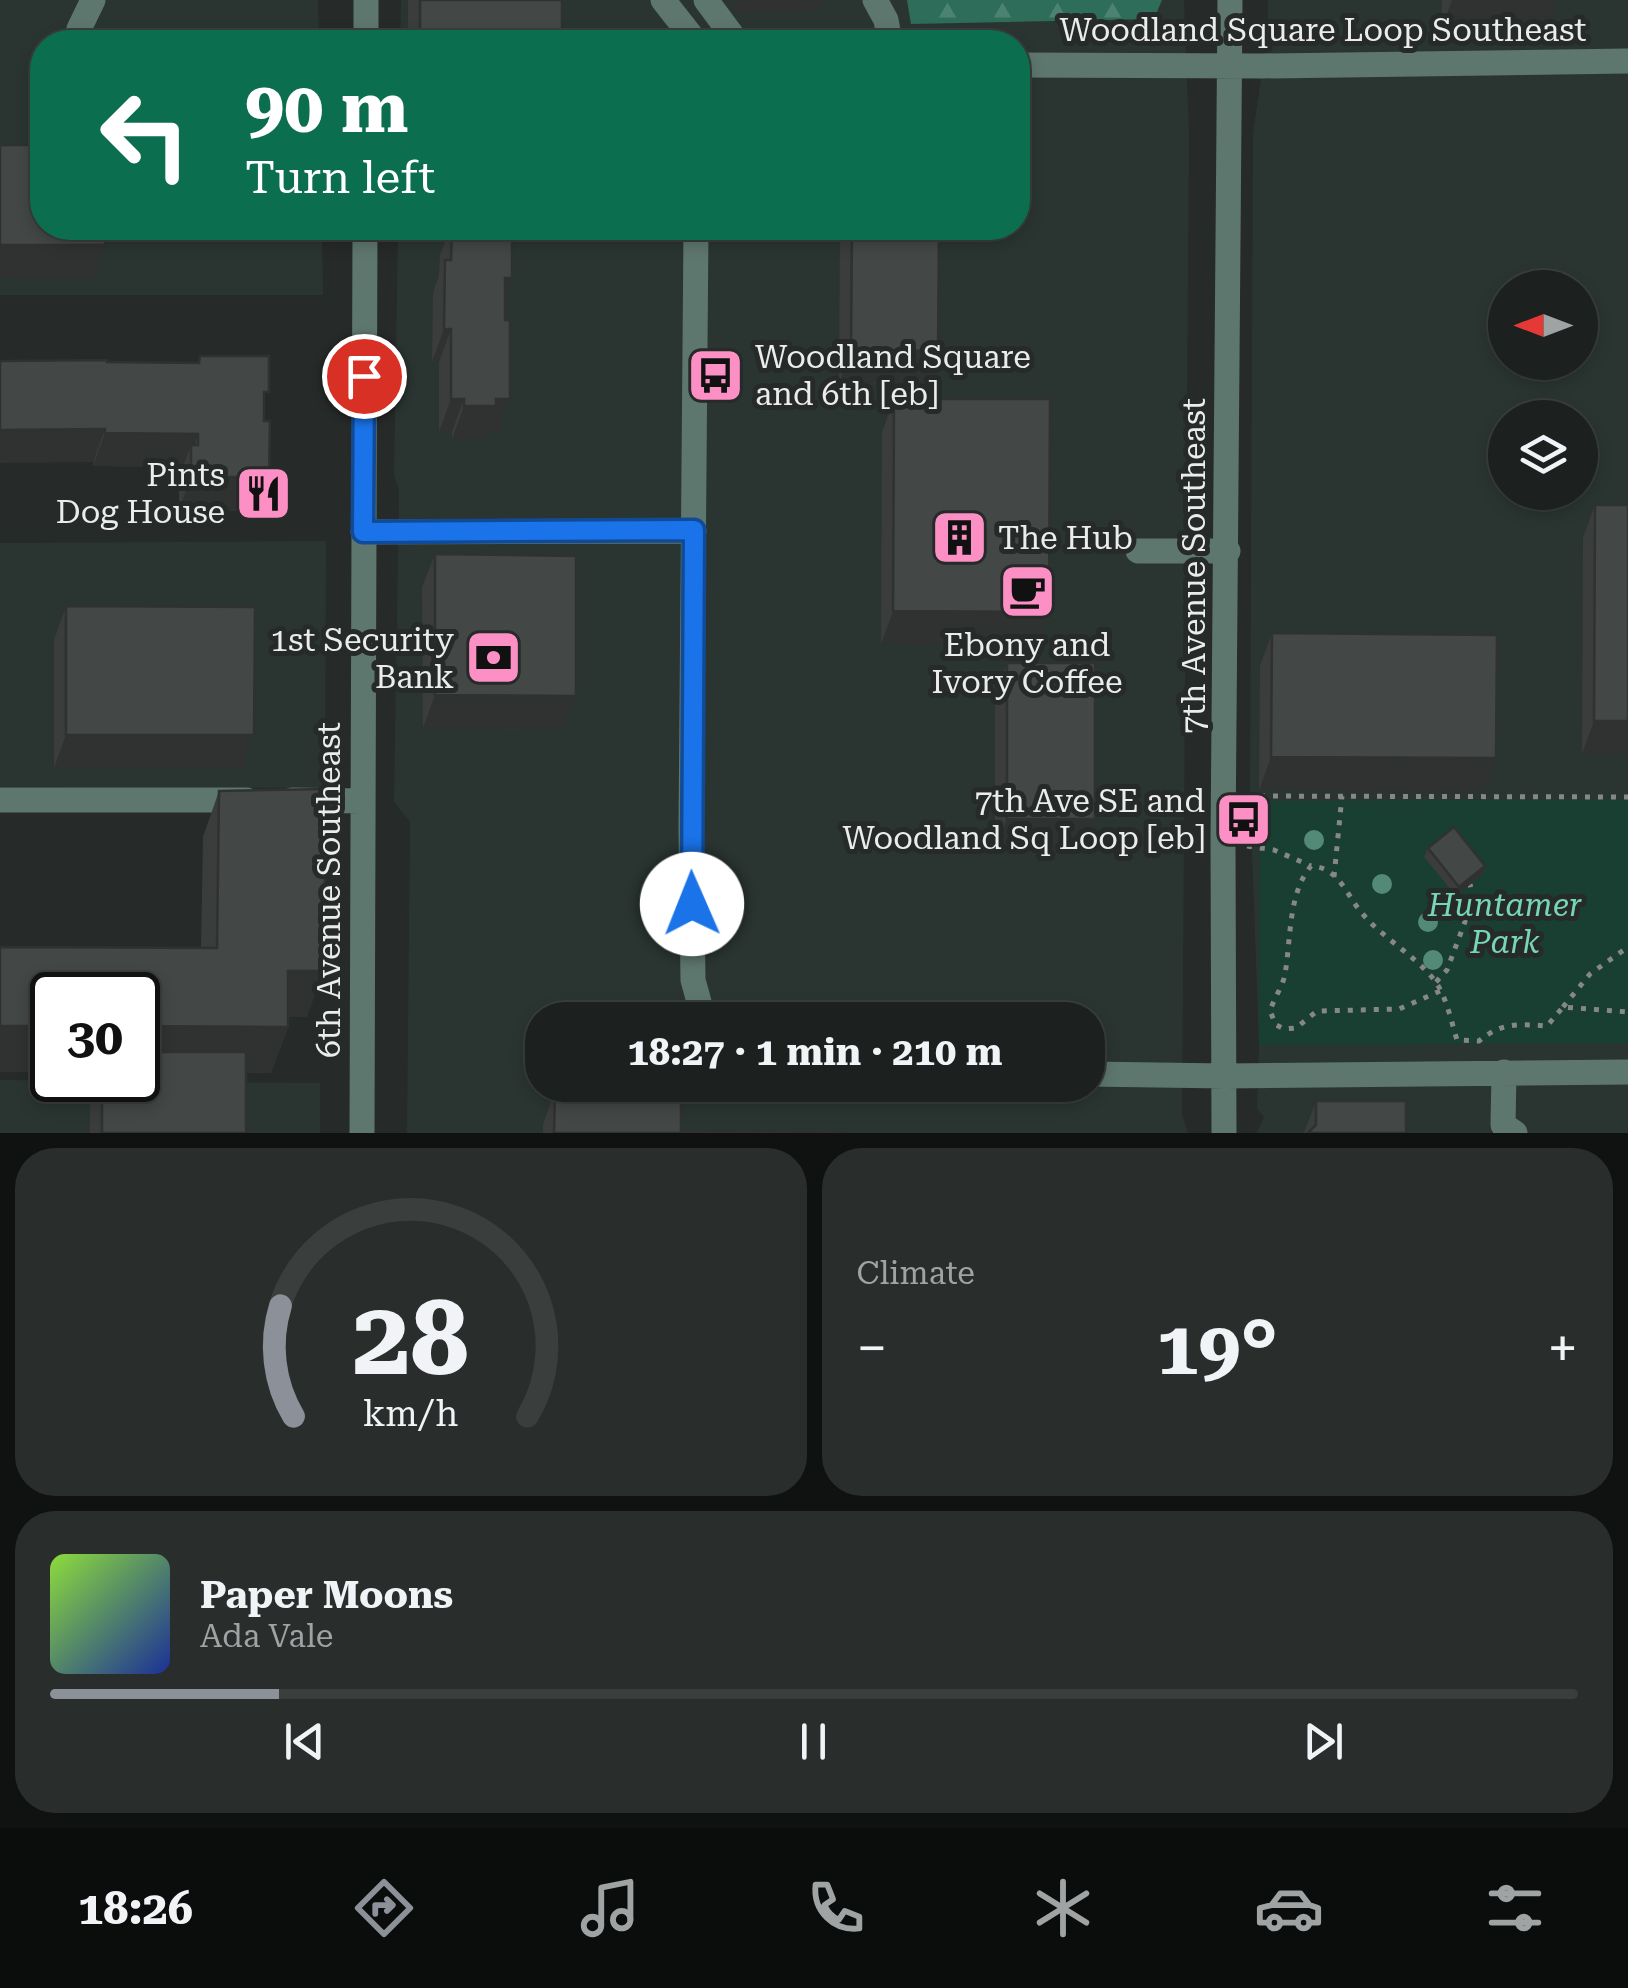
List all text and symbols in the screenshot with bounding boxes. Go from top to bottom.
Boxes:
street label: Woodland Square Loop Southeast [1060,11,1586,49]
text: 90 m [245,67,409,149]
icon: left [80,70,210,200]
text: Turn left [245,151,435,204]
north arrow [1488,270,1598,380]
map controls [1488,270,1598,510]
pin [322,334,407,419]
place label: Woodland Square and 6th [eb] [755,338,1031,413]
bus stop icon: Woodland Square and 6th [eb] [686,345,746,405]
icon: arrive [337,349,392,404]
street label: 7th Avenue Southeast [1175,398,1213,734]
button: layers [1488,400,1598,510]
place label: Pints Dog House [56,456,225,531]
restaurant icon: Pints Dog House [234,463,294,523]
building icon: The Hub [929,508,989,568]
place label: The Hub [998,519,1133,557]
cafe icon: Ebony and Ivory Coffee [997,561,1057,621]
place label: 1st Security Bank [270,621,454,696]
place label: Ebony and Ivory Coffee [931,626,1123,701]
bank icon: 1st Security Bank [463,628,523,688]
street label: 6th Avenue Southeast [310,722,348,1058]
place label: 7th Ave SE and Woodland Sq Loop [eb] [842,782,1205,857]
bus stop icon: 7th Ave SE and Woodland Sq Loop [eb] [1214,789,1274,849]
position arrow [640,852,744,956]
park label: Huntamer Park [1427,886,1582,961]
speed limit sign: 30 [30,972,160,1102]
text: 18:27 · 1 min · 210 m [628,1030,1002,1074]
text: Climate [857,1254,975,1292]
text: 28 [353,1278,469,1399]
text: 19° [1157,1304,1278,1392]
text: − [857,1316,887,1380]
text: + [1547,1316,1578,1380]
text: km/h [363,1393,459,1435]
text: Paper Moons [200,1573,453,1617]
text: Ada Vale [200,1617,333,1655]
icon: previous [277,1714,332,1769]
icon: pause [786,1714,841,1769]
icon: next [1296,1714,1351,1769]
icon: directions [349,1873,419,1943]
icon: music [575,1873,645,1943]
icon: phone [801,1873,871,1943]
icon: climate [1028,1873,1098,1943]
icon: car [1254,1873,1324,1943]
icon: filters [1480,1873,1550,1943]
text: 18:26 [78,1882,193,1935]

